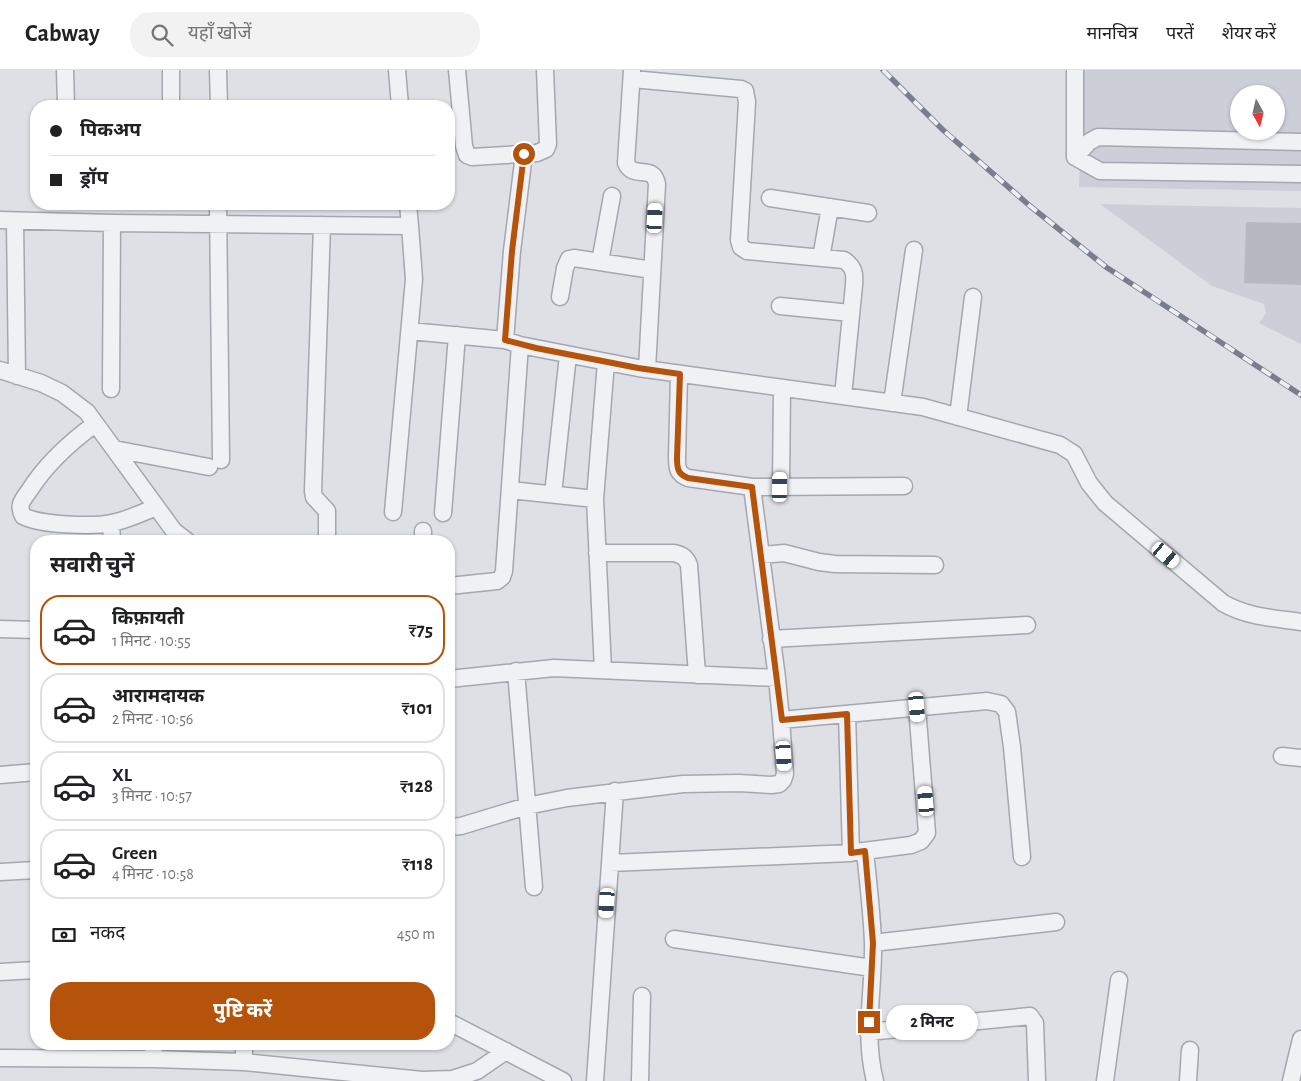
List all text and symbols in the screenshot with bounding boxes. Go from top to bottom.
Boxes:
search box [130,12,480,57]
icon: search [148,21,176,49]
text: Cabway [25,22,100,46]
text: यहाँ खोजें [188,24,252,43]
text: मानचित्र [1086,25,1138,43]
text: परतें [1166,25,1194,43]
text: शेयर करें [1222,25,1276,43]
north arrow [1230,85,1285,140]
map controls [1230,85,1285,140]
text: पिकअप [80,121,141,140]
route start [513,143,535,165]
text: ड्रॉप [80,169,108,188]
car [646,203,663,233]
car [772,472,787,502]
car [1149,540,1182,570]
text: सवारी चुनें [50,554,134,576]
icon: car [52,608,97,653]
text: किफ़ायती [112,609,184,628]
text: ₹75 [409,621,433,640]
text: 1 मिनट · 10:55 [112,633,191,649]
icon: car [52,686,97,731]
text: आरामदायक [112,687,204,706]
car [908,691,925,723]
text: ₹101 [401,699,433,718]
text: 2 मिनट · 10:56 [112,711,193,727]
car [775,741,792,771]
icon: car [52,764,97,809]
text: XL [112,766,132,785]
text: ₹128 [400,777,433,796]
car [917,785,934,817]
text: 3 मिनट · 10:57 [112,788,192,804]
icon: car [52,842,97,887]
text: Green [112,844,158,863]
text: ₹118 [402,855,433,874]
text: 4 मिनट · 10:58 [112,866,194,882]
car [598,888,615,918]
icon: cash [50,921,78,949]
text: नकद [90,924,125,943]
text: 450 m [397,926,435,942]
button: पुष्टि करें [50,982,435,1040]
callout: 2 मिनट [886,1004,979,1040]
route end [858,1011,880,1033]
text: 2 मिनट [910,1014,954,1030]

